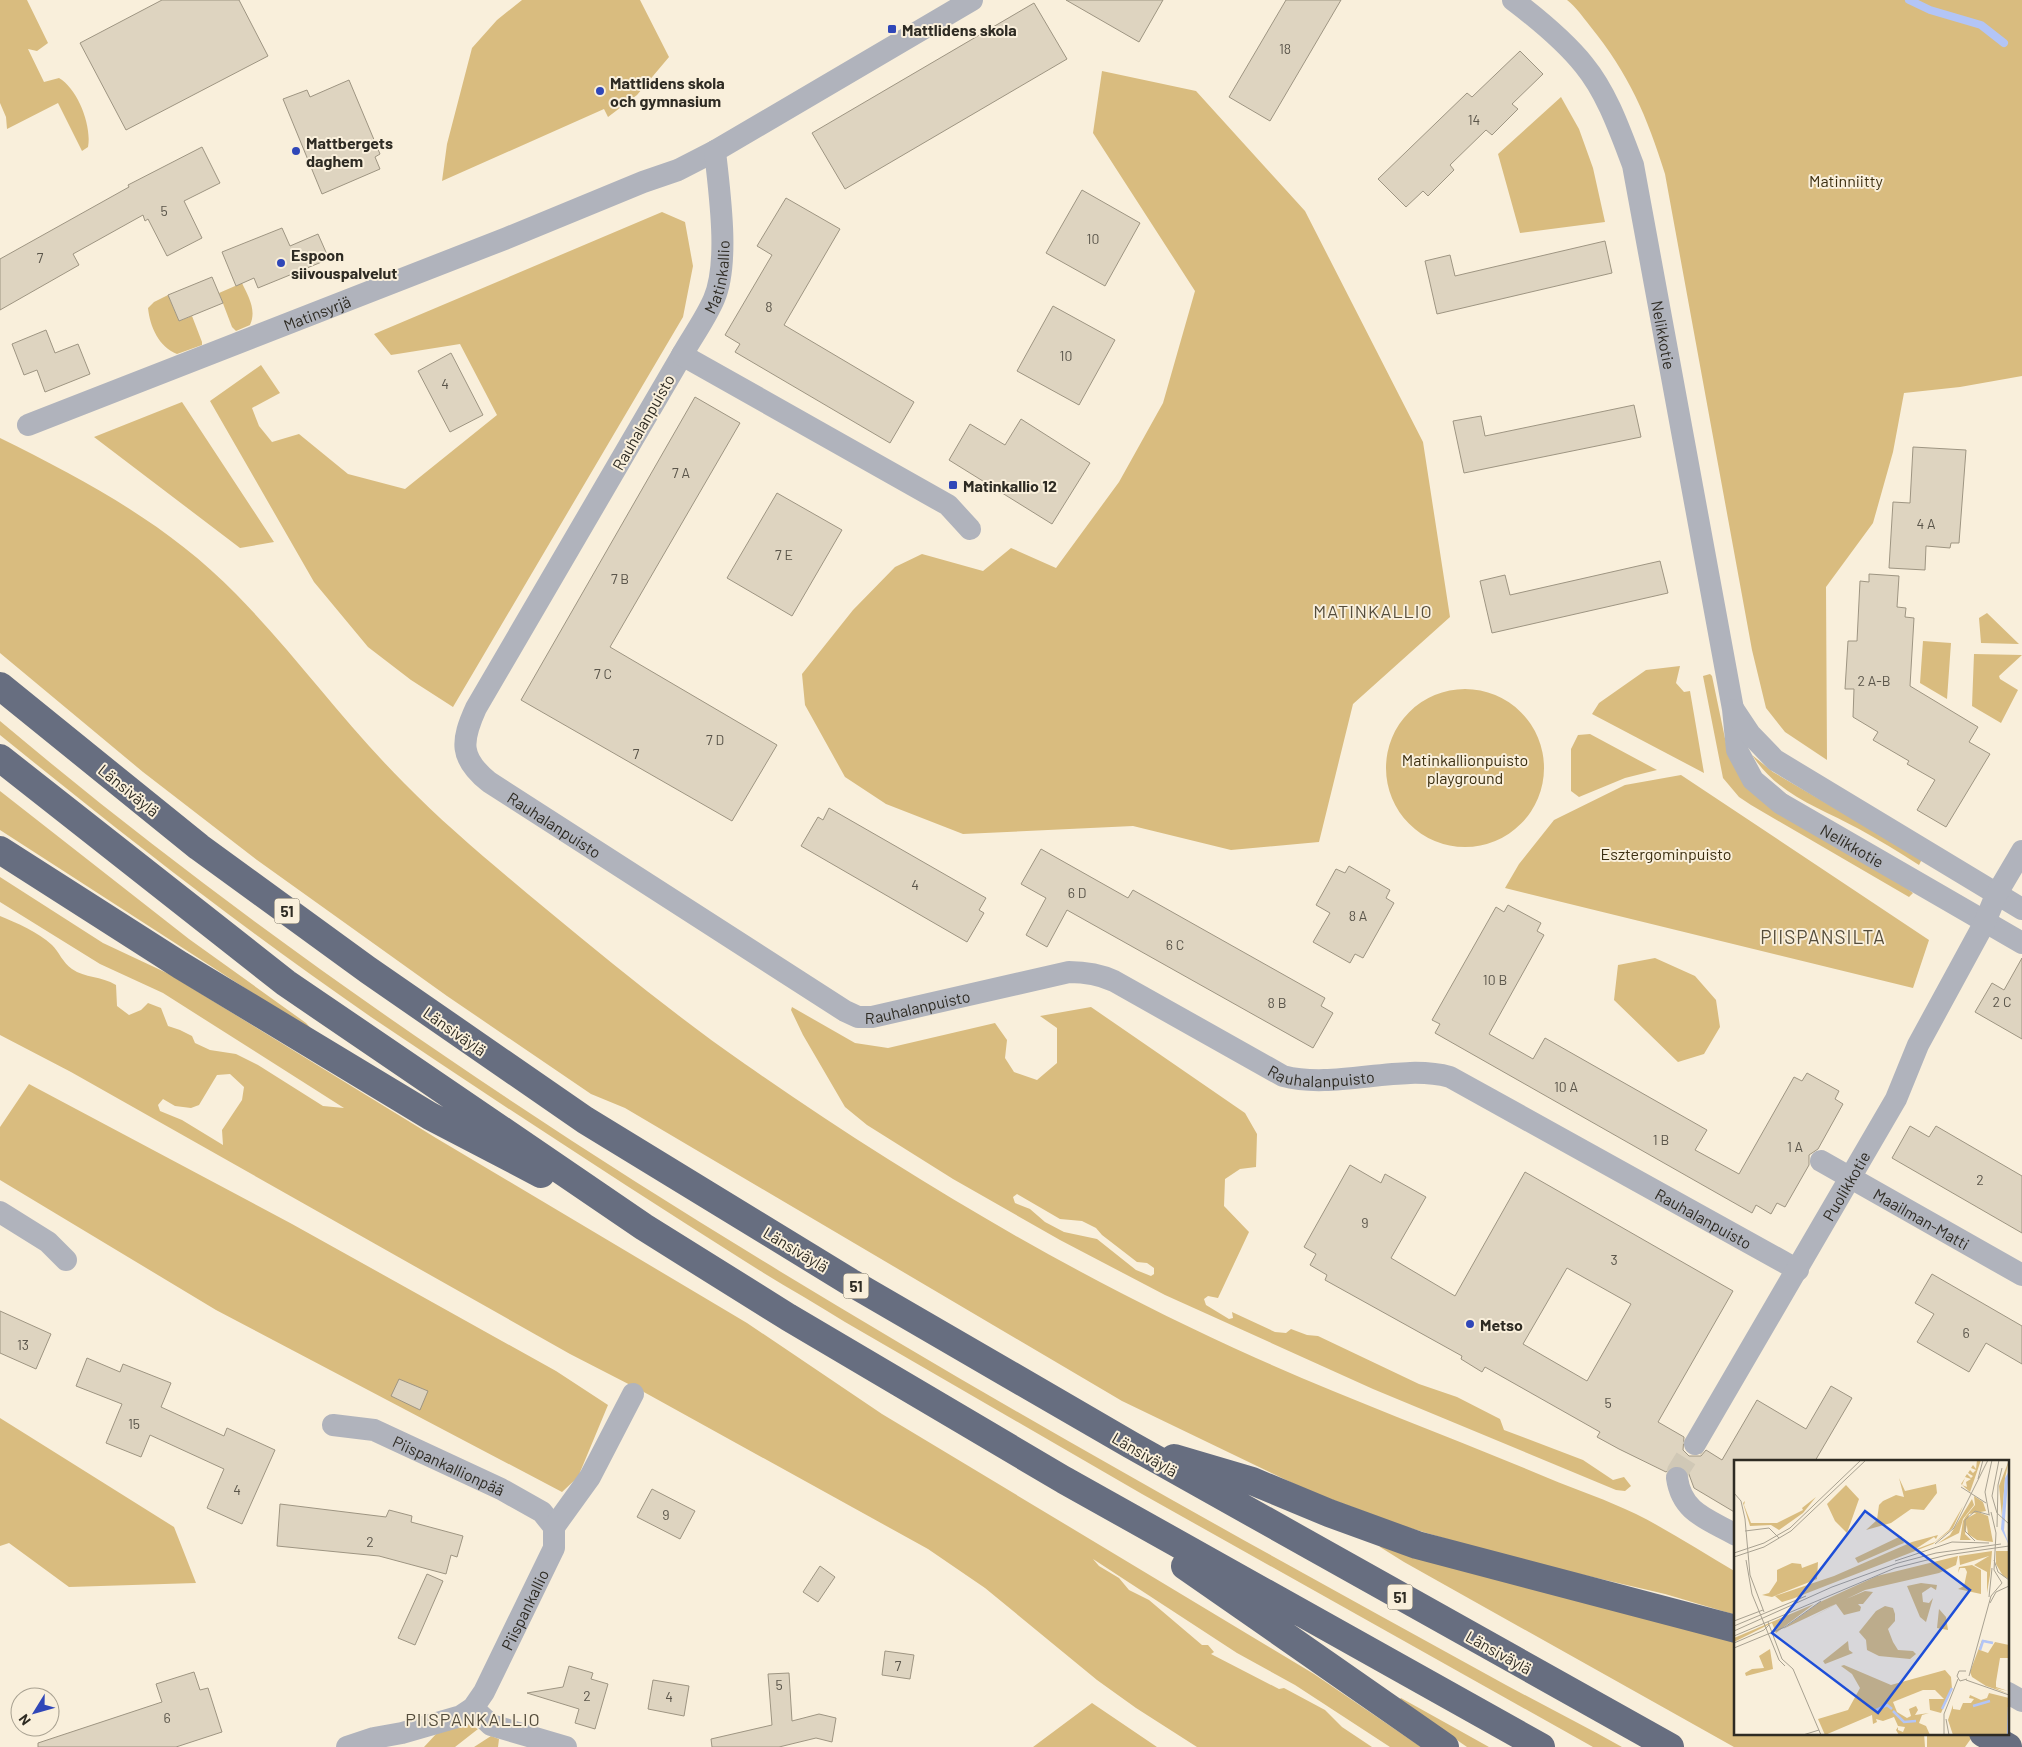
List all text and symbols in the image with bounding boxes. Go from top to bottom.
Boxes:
place label: Mattlidens skola [902,20,1017,39]
marker: Mattlidens skola [886,23,898,35]
house number: 18 [1279,40,1291,57]
place label: Mattlidens skola och gymnasium [610,73,725,110]
marker: Mattlidens skola och gymnasium [594,85,606,97]
house number: 14 [1468,111,1480,128]
place label: Mattbergets daghem [306,133,393,170]
marker: Mattbergets daghem [290,145,302,157]
park label: Matinniitty [1809,171,1884,190]
house number: 5 [160,202,168,219]
house number: 10 [1087,230,1099,247]
street label: Matinkallio [699,240,732,316]
place label: Espoon siivouspalvelut [291,245,397,282]
house number: 7 [37,249,44,266]
marker: Espoon siivouspalvelut [275,257,287,269]
street label: Matinsyrjä [280,291,353,334]
house number: 8 [765,298,773,315]
street label: Nelikkotie [1649,299,1680,371]
house number: 10 [1060,347,1072,364]
street label: Rauhalanpuisto [608,371,678,473]
house number: 4 [441,375,449,392]
house number: 7 A [672,464,690,481]
place label: Matinkallio 12 [963,476,1057,495]
marker: Matinkallio 12 [947,479,959,491]
house number: 4 A [1916,515,1936,532]
house number: 7 E [775,546,793,563]
house number: 7 B [611,570,629,587]
district label: MATINKALLIO [1313,600,1433,622]
house number: 7 C [594,665,612,682]
house number: 2 A-B [1858,672,1890,689]
house number: 7 D [706,731,724,748]
house number: 7 [633,745,640,762]
park label: Matinkallionpuisto playground [1402,750,1528,787]
street label: Länsiväylä [95,760,163,820]
street label: Rauhalanpuisto [504,787,605,861]
street label: Nelikkotie [1818,819,1888,871]
park label: Esztergominpuisto [1601,844,1731,863]
house number: 4 [911,876,919,893]
house number: 6 D [1068,884,1086,901]
road number: 51 [274,898,300,924]
house number: 8 A [1349,907,1368,924]
district label: PIISPANSILTA [1760,925,1886,948]
house number: 6 C [1166,936,1184,953]
house number: 10 B [1483,971,1507,988]
street label: Rauhalanpuisto [865,985,972,1027]
house number: 2 C [1993,993,2011,1010]
house number: 8 B [1268,994,1286,1011]
street label: Länsiväylä [420,1002,490,1060]
street label: Rauhalanpuisto [1265,1060,1376,1090]
house number: 10 A [1554,1078,1579,1095]
house number: 1 B [1653,1131,1669,1148]
house number: 1 A [1787,1138,1804,1155]
street label: Puolikkotie [1818,1147,1873,1224]
house number: 2 [1976,1171,1984,1188]
street label: Rauhalanpuisto [1652,1183,1755,1252]
street label: Maailman-Matti [1871,1184,1973,1253]
house number: 9 [1361,1214,1369,1231]
street label: Länsiväylä [760,1222,832,1276]
house number: 3 [1610,1251,1618,1268]
road number: 51 [844,1274,868,1298]
place label: Metso [1480,1315,1523,1334]
marker: Metso [1464,1318,1476,1330]
house number: 6 [1962,1324,1970,1341]
house number: 13 [17,1336,29,1353]
house number: 5 [1604,1394,1612,1411]
house number: 15 [128,1415,140,1432]
street label: Länsiväylä [1109,1428,1181,1480]
street label: Piispankallionpää [390,1431,508,1499]
inset map [1734,1460,2010,1734]
house number: 4 [233,1481,241,1498]
house number: 9 [662,1506,670,1523]
house number: 2 [366,1533,374,1550]
street label: Piispankallio [497,1566,552,1653]
road number: 51 [1388,1584,1412,1610]
street label: Länsiväylä [1463,1626,1535,1678]
house number: 7 [895,1657,902,1674]
house number: 5 [775,1676,783,1693]
north arrow [10,1687,60,1737]
house number: 2 [583,1687,591,1704]
house number: 4 [665,1688,673,1705]
district label: PIISPANKALLIO [405,1708,541,1730]
house number: 6 [163,1709,171,1726]
text: N [15,1711,34,1729]

